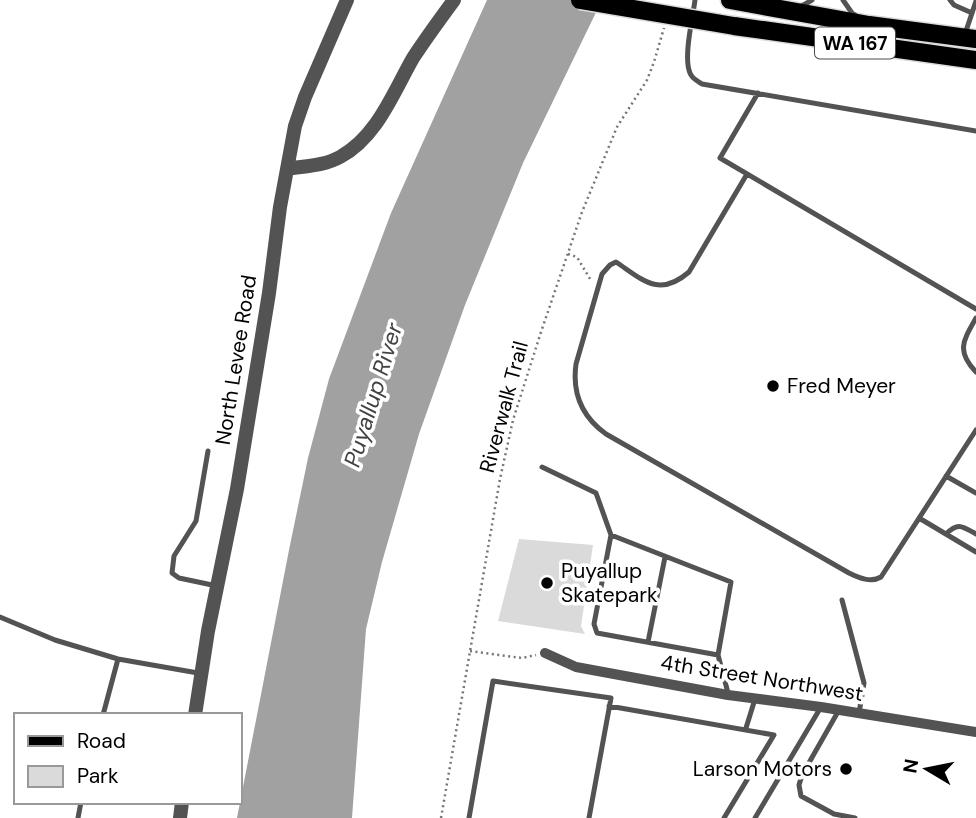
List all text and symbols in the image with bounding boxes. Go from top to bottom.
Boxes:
road number: WA 167 [815,28,895,58]
street label: North Levee Road [209,273,263,447]
water label: Puyallup River [337,318,410,471]
street label: Riverwalk Trail [473,338,535,476]
place label: Fred Meyer [787,372,896,400]
marker: Fred Meyer [765,378,781,394]
place label: Puyallup Skatepark [561,557,658,609]
marker: Puyallup Skatepark [539,575,555,591]
street label: 4th Street Northwest [659,648,865,708]
legend [14,713,242,804]
text: Road [77,727,126,755]
north arrow [892,734,962,804]
place label: Larson Motors [693,755,832,783]
text: N [897,757,924,775]
marker: Larson Motors [838,761,854,777]
text: Park [77,762,119,790]

